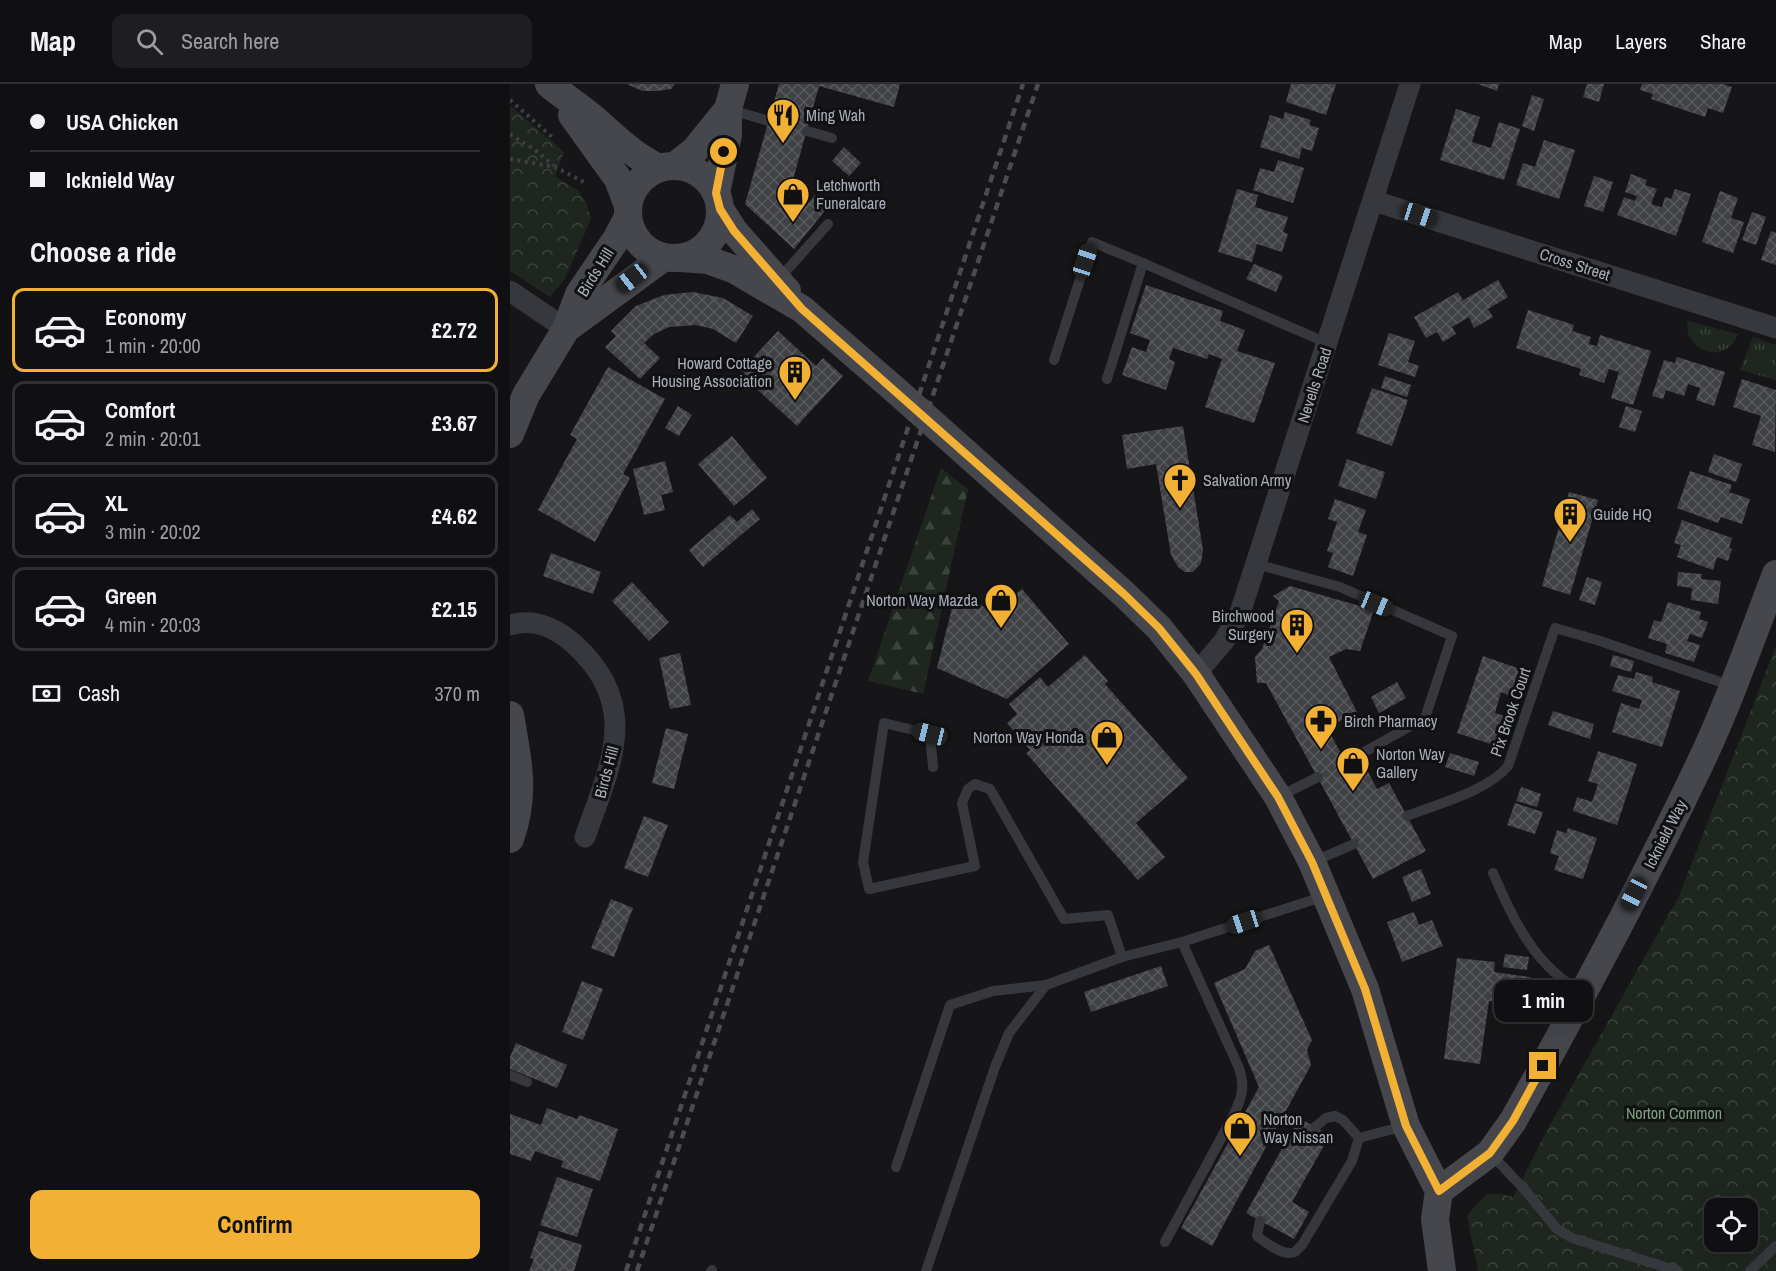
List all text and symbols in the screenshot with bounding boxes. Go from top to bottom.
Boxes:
search box [112,14,532,68]
text: Map [30,22,76,60]
icon: search [133,25,166,58]
text: Search here [181,26,279,56]
text: Map [1549,27,1582,56]
text: Layers [1615,27,1667,56]
text: Share [1700,27,1746,56]
restaurant icon: Ming Wah [765,97,801,144]
place label: Ming Wah [806,104,865,126]
text: USA Chicken [66,107,179,137]
route start [710,138,737,165]
text: Icknield Way [66,165,175,195]
place label: Letchworth Funeralcare [816,174,886,214]
shop icon: Letchworth Funeralcare [775,176,811,223]
car [1399,201,1439,229]
text: Choose a ride [30,234,176,270]
car [1071,241,1099,281]
street label: Cross Street [1537,242,1613,286]
street label: Birds Hill [572,244,618,300]
car [612,260,652,296]
text: Economy [105,302,186,332]
icon: car [33,303,87,357]
text: £2.72 [432,315,477,345]
text: 1 min · 20:00 [105,332,201,359]
street label: Nevells Road [1291,344,1337,426]
place label: Howard Cottage Housing Association [652,352,772,392]
building icon: Howard Cottage Housing Association [777,354,813,401]
text: Comfort [105,395,175,425]
icon: car [33,396,87,450]
text: £3.67 [432,408,477,438]
text: 2 min · 20:01 [105,425,201,452]
church icon: Salvation Army [1162,462,1198,509]
place label: Salvation Army [1203,469,1292,491]
text: XL [105,488,128,518]
icon: car [33,489,87,543]
building icon: Guide HQ [1552,496,1588,543]
text: £4.62 [432,501,477,531]
place label: Guide HQ [1593,503,1652,525]
text: 3 min · 20:02 [105,518,201,545]
text: Green [105,581,157,611]
icon: car [33,582,87,636]
shop icon: Norton Way Mazda [983,582,1019,629]
place label: Norton Way Mazda [866,589,979,611]
car [1356,589,1396,619]
text: £2.15 [432,594,477,624]
place label: Birchwood Surgery [1212,605,1274,645]
building icon: Birchwood Surgery [1279,607,1315,654]
text: 4 min · 20:03 [105,611,201,638]
street label: Pix Brook Court [1485,664,1536,759]
icon: cash [30,677,63,710]
text: Cash [78,678,120,708]
text: 370 m [434,680,480,707]
pharmacy icon: Birch Pharmacy [1303,703,1339,750]
place label: Birch Pharmacy [1344,710,1438,732]
shop icon: Norton Way Honda [1089,719,1125,766]
car [910,721,950,747]
place label: Norton Way Honda [973,726,1085,748]
street label: Birds Hill [588,743,624,801]
place label: Norton Way Gallery [1376,743,1445,783]
shop icon: Norton Way Gallery [1335,745,1371,792]
street label: Icknield Way [1638,795,1692,872]
car [1618,874,1650,914]
car [1224,908,1264,936]
callout: 1 min [1494,979,1592,1021]
text: 1 min [1522,987,1565,1014]
route end [1529,1052,1556,1079]
park label: Norton Common [1626,1102,1722,1124]
place label: Norton Way Nissan [1263,1108,1333,1148]
shop icon: Norton Way Nissan [1222,1110,1258,1157]
button: Confirm [30,1190,480,1259]
map controls [1704,1198,1758,1252]
button: locate [1704,1198,1758,1252]

